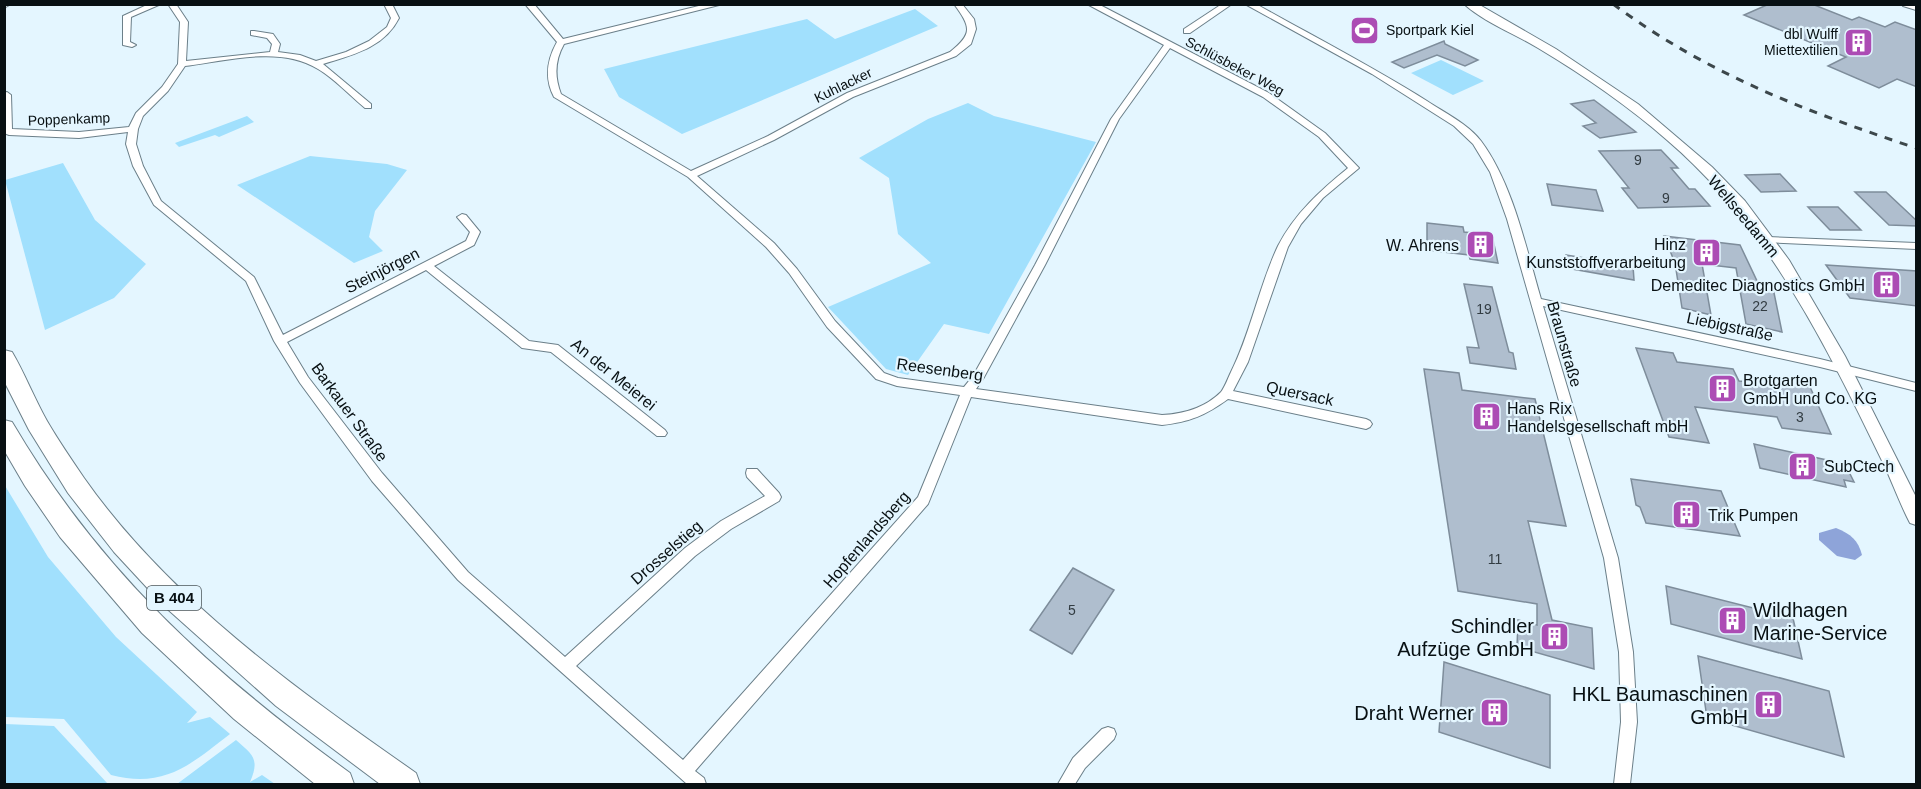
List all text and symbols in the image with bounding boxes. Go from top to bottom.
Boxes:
sports icon: Sportpark Kiel [1349,14,1381,46]
place label: Sportpark Kiel [1386,22,1474,38]
place label: dbl Wulff Miettextilien [1764,26,1838,58]
building icon: dbl Wulff Miettextilien [1843,26,1875,58]
street label: Schlüsbeker Weg [1183,33,1287,99]
street label: Kuhlacker [812,64,875,106]
street label: Poppenkamp [27,110,111,128]
house number: 9 [1634,152,1642,168]
street label: Wellseedamm [1705,172,1783,261]
house number: 9 [1662,190,1670,206]
building icon: W. Ahrens [1464,229,1496,261]
place label: Hinz Kunststoffverarbeitung [1526,236,1686,271]
place label: W. Ahrens [1386,237,1459,254]
building icon: Hinz Kunststoffverarbeitung [1691,237,1723,269]
street label: Steinjörgen [342,244,422,296]
building icon: Demeditec Diagnostics GmbH [1870,269,1902,301]
place label: Demeditec Diagnostics GmbH [1651,277,1865,294]
house number: 22 [1752,298,1768,314]
street label: Braunstraße [1544,299,1585,389]
house number: 19 [1476,301,1492,317]
street label: Liebigstraße [1685,309,1775,344]
street label: An der Meierei [568,335,659,414]
street label: Reesenberg [896,355,984,384]
street label: Barkauer Straße [308,360,391,465]
place label: Brotgarten GmbH und Co. KG [1743,372,1877,407]
building icon: Brotgarten GmbH und Co. KG [1706,373,1738,405]
street label: Quersack [1265,378,1336,409]
place label: Hans Rix Handelsgesellschaft mbH [1507,400,1688,435]
building icon: Hans Rix Handelsgesellschaft mbH [1470,401,1502,433]
house number: 3 [1796,409,1804,425]
building icon: SubCtech [1787,450,1819,482]
place label: SubCtech [1824,458,1894,475]
street label: Hopfenlandsberg [820,488,913,591]
building icon: Trik Pumpen [1671,499,1703,531]
place label: Trik Pumpen [1708,507,1798,524]
street label: Drosselstieg [628,517,705,588]
house number: 11 [1488,551,1502,567]
road number: B 404 [147,586,201,610]
place label: Wildhagen Marine-Service [1753,599,1887,644]
house number: 5 [1068,602,1076,618]
building icon: Wildhagen Marine-Service [1716,605,1748,637]
place label: Schindler Aufzüge GmbH [1397,615,1534,660]
building icon: Schindler Aufzüge GmbH [1539,621,1571,653]
place label: HKL Baumaschinen GmbH [1572,683,1748,728]
building icon: HKL Baumaschinen GmbH [1753,689,1785,721]
building icon: Draht Werner [1479,697,1511,729]
place label: Draht Werner [1354,702,1474,724]

